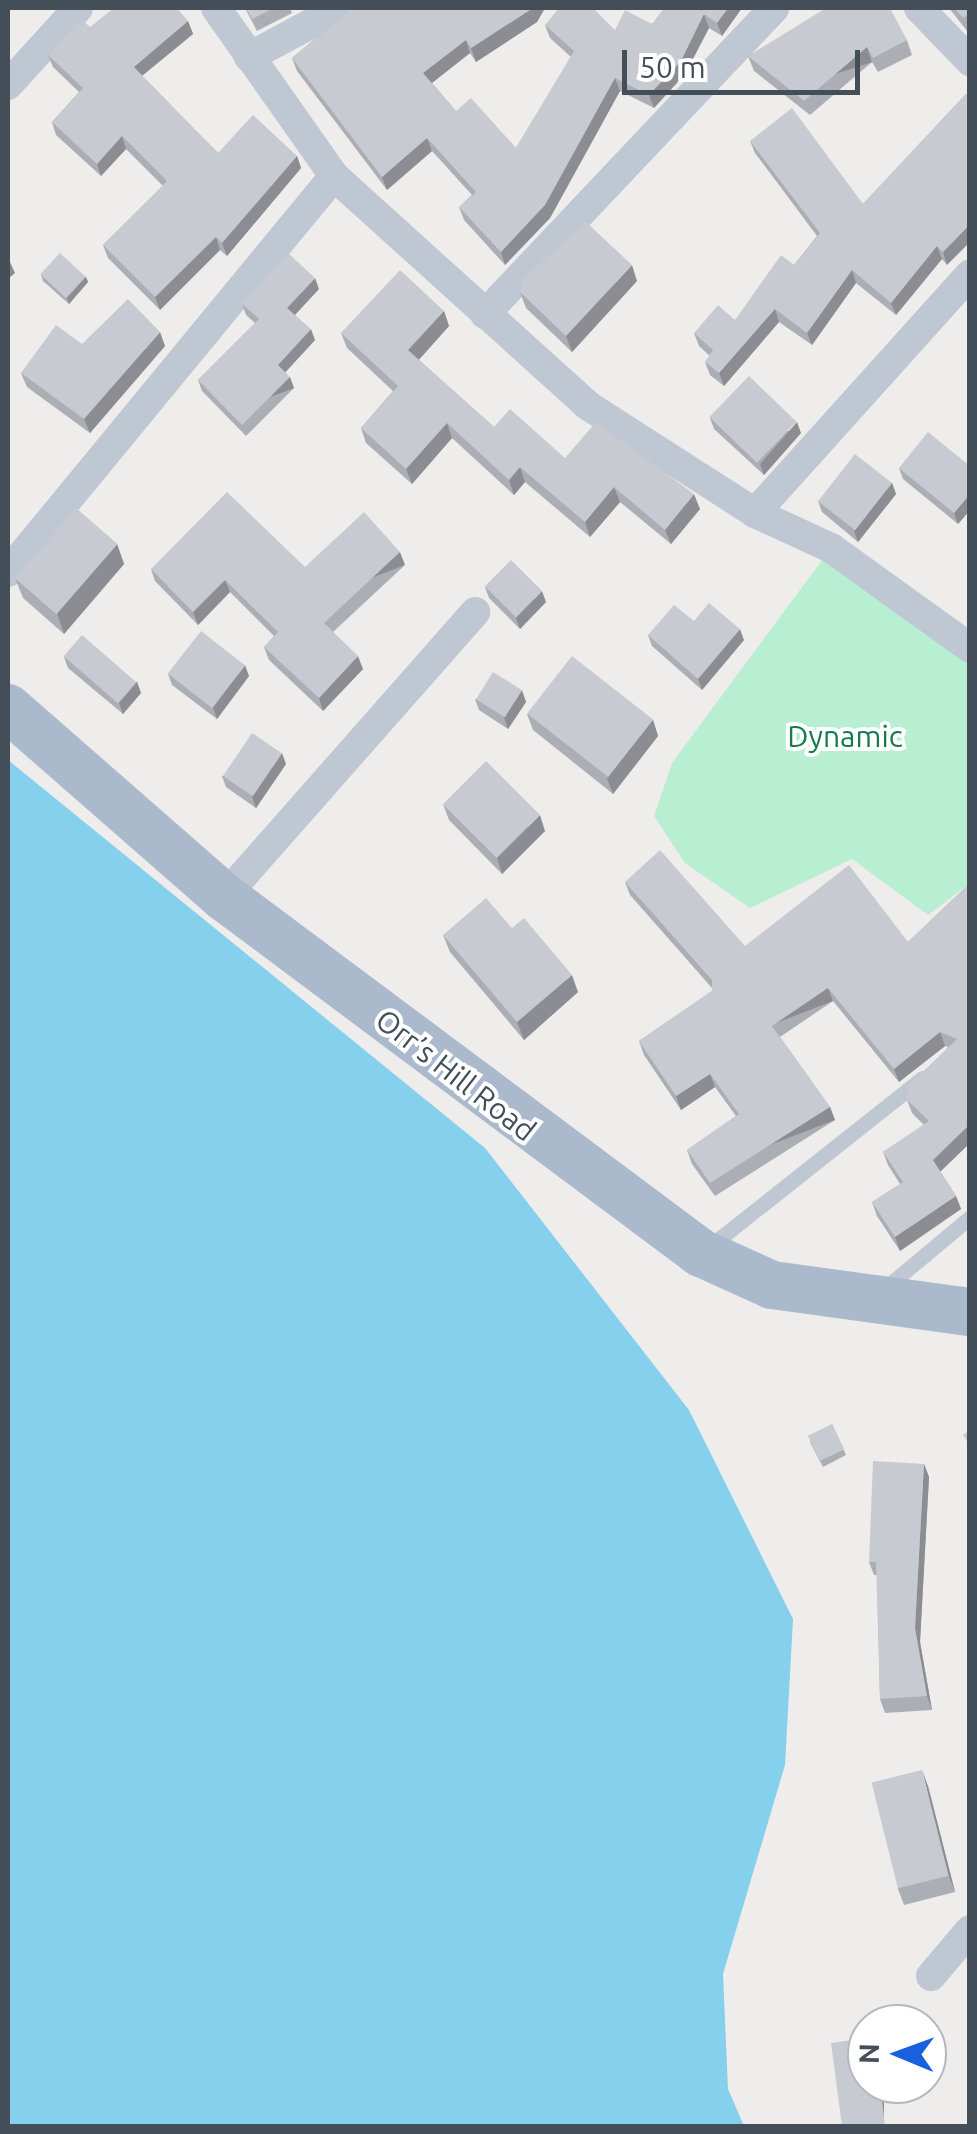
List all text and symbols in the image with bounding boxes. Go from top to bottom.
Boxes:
scale bar [627,30,864,92]
text: 50 m [639,50,706,84]
park label: Dynamic [787,718,903,754]
street label: Orr’s Hill Road [369,1001,543,1149]
north arrow [847,2004,947,2104]
text: N [853,2043,884,2064]

